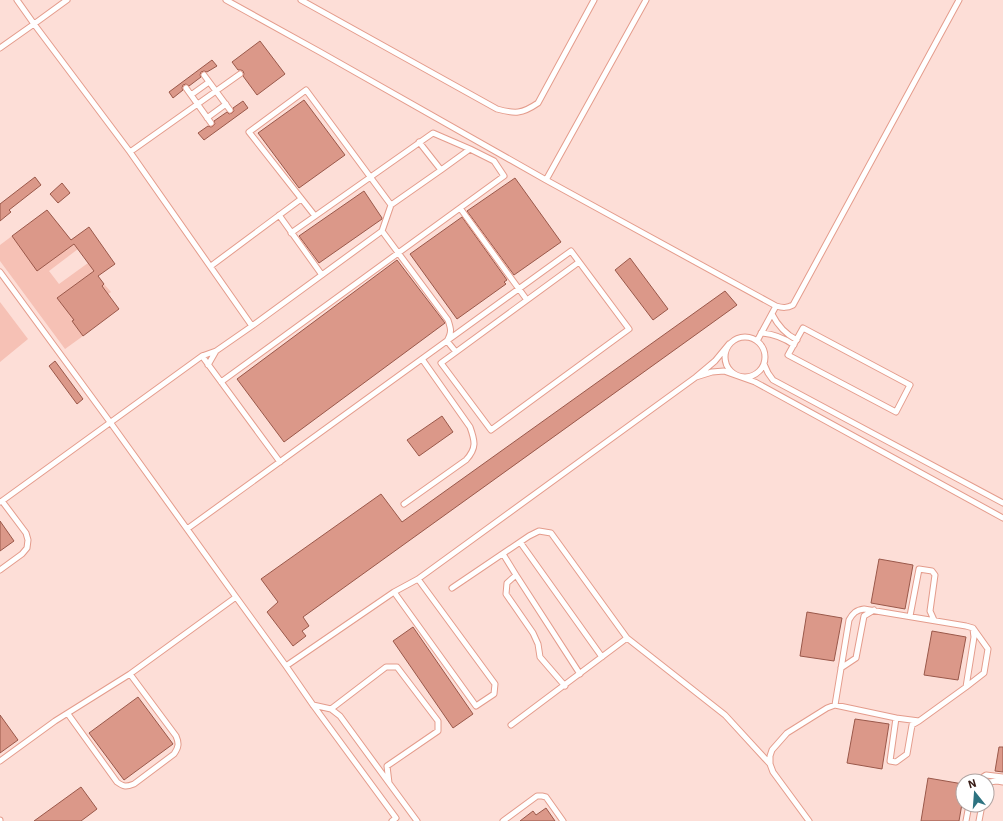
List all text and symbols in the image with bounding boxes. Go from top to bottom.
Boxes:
north arrow [955,773,995,813]
text: N [966,776,978,791]

